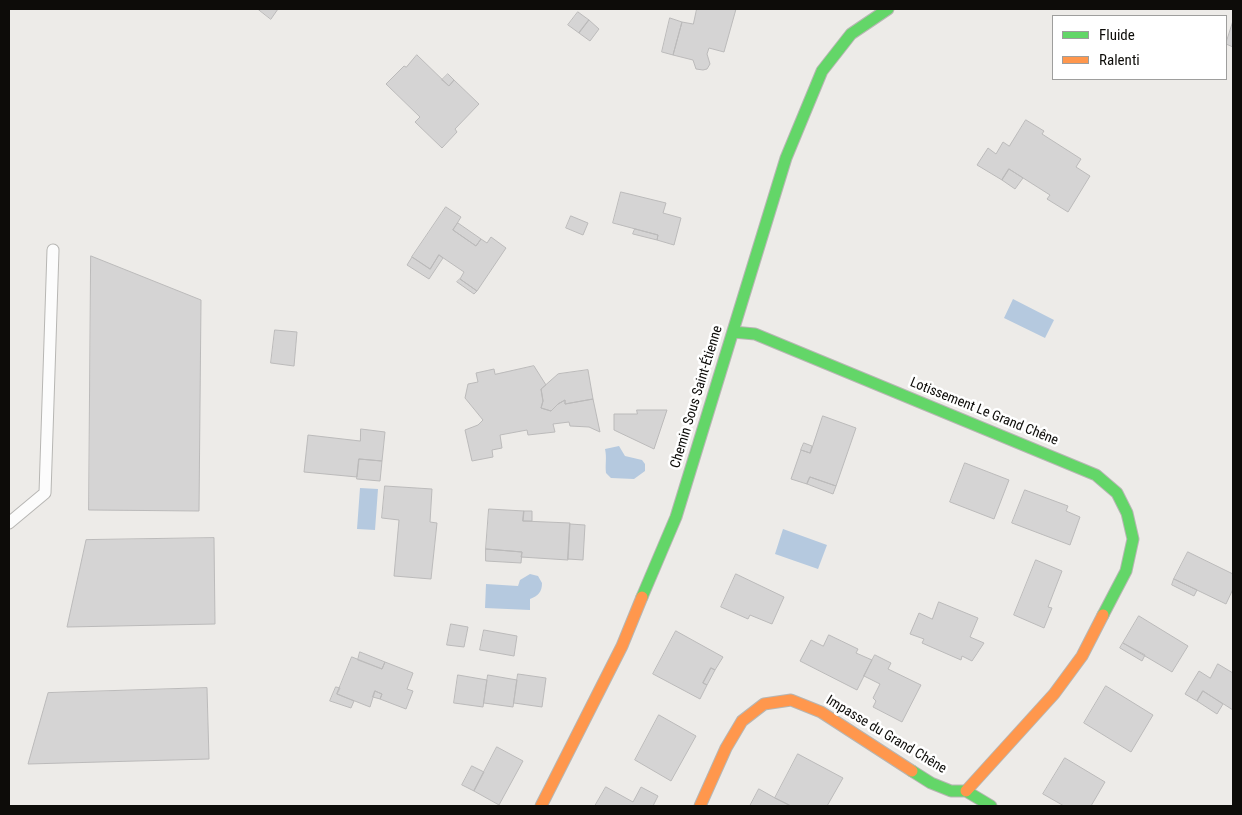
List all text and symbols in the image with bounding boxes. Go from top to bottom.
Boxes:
legend [1052,15,1227,80]
text: Fluide [1099,26,1135,44]
text: Ralenti [1099,51,1140,69]
street label: Chemin Sous Saint-Étienne [667,324,727,470]
street label: Lotissement Le Grand Chêne [907,375,1061,449]
street label: Impasse du Grand Chêne [823,692,949,778]

